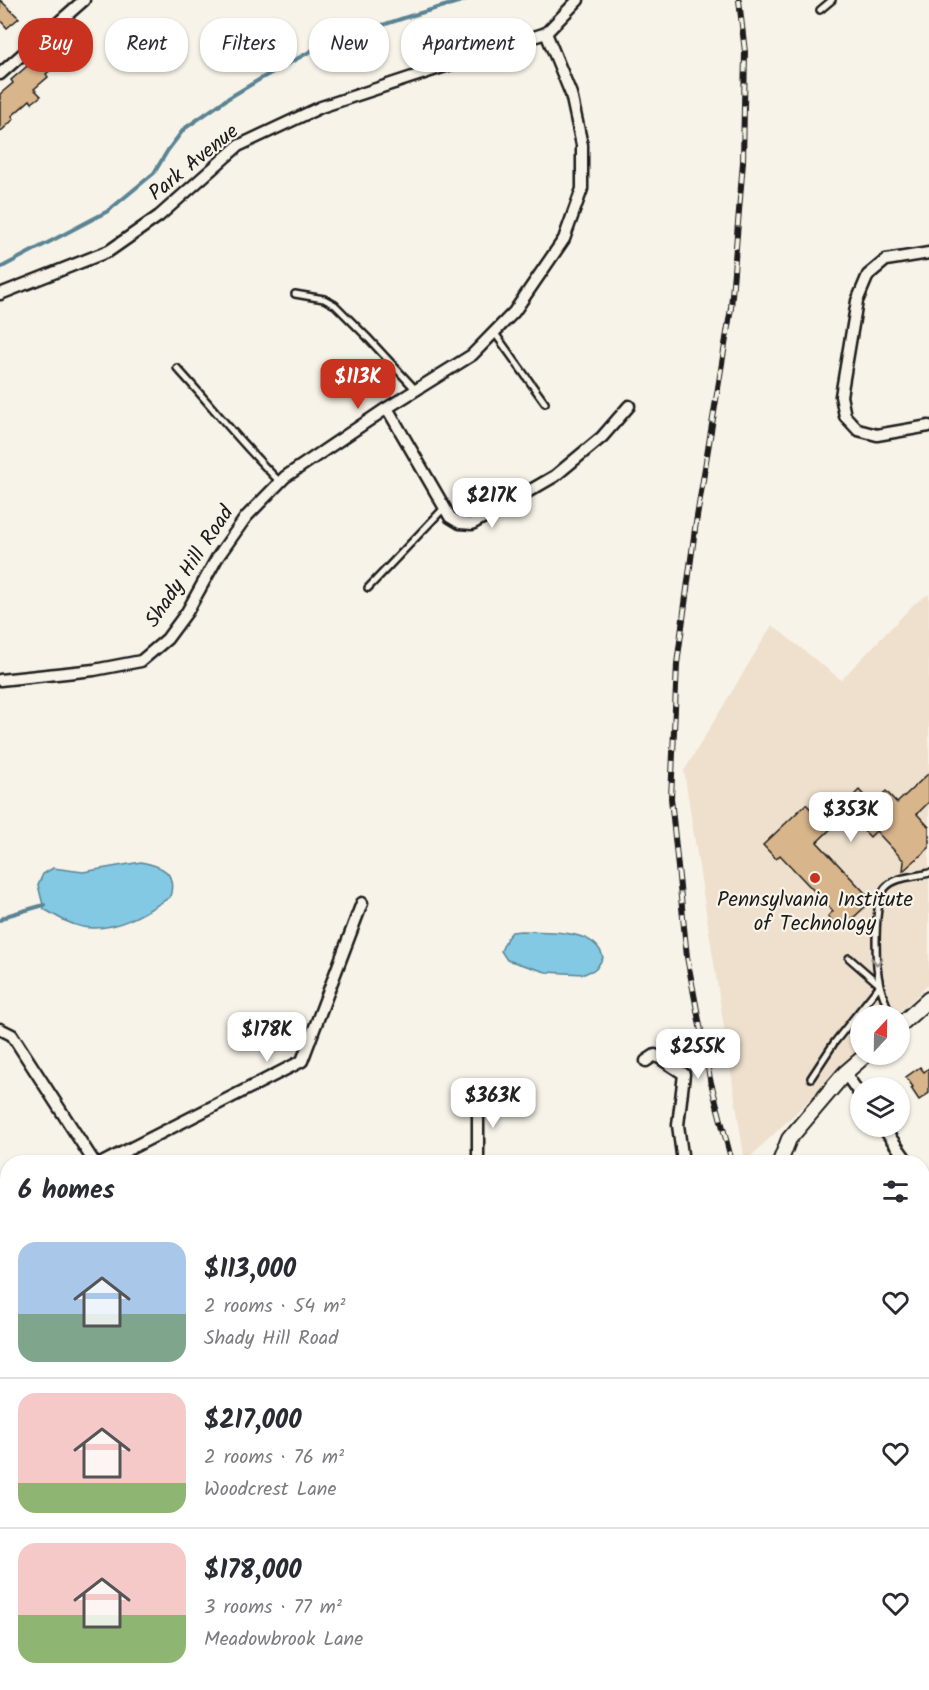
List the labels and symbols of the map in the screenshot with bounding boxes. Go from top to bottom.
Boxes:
street label: Park Avenue [142,116,247,210]
pin: $113K [316,359,400,410]
pin: $217K [450,478,534,529]
street label: Shady Hill Road [137,499,243,635]
pin: $353K [809,792,893,843]
marker: Pennsylvania Institute of Technology [808,871,822,885]
place label: Pennsylvania Institute of Technology [717,884,914,941]
one-way arrow [871,956,884,965]
north arrow [850,1005,910,1065]
pin: $178K [225,1012,309,1063]
pin: $255K [656,1029,740,1080]
pin: $363K [451,1078,535,1129]

